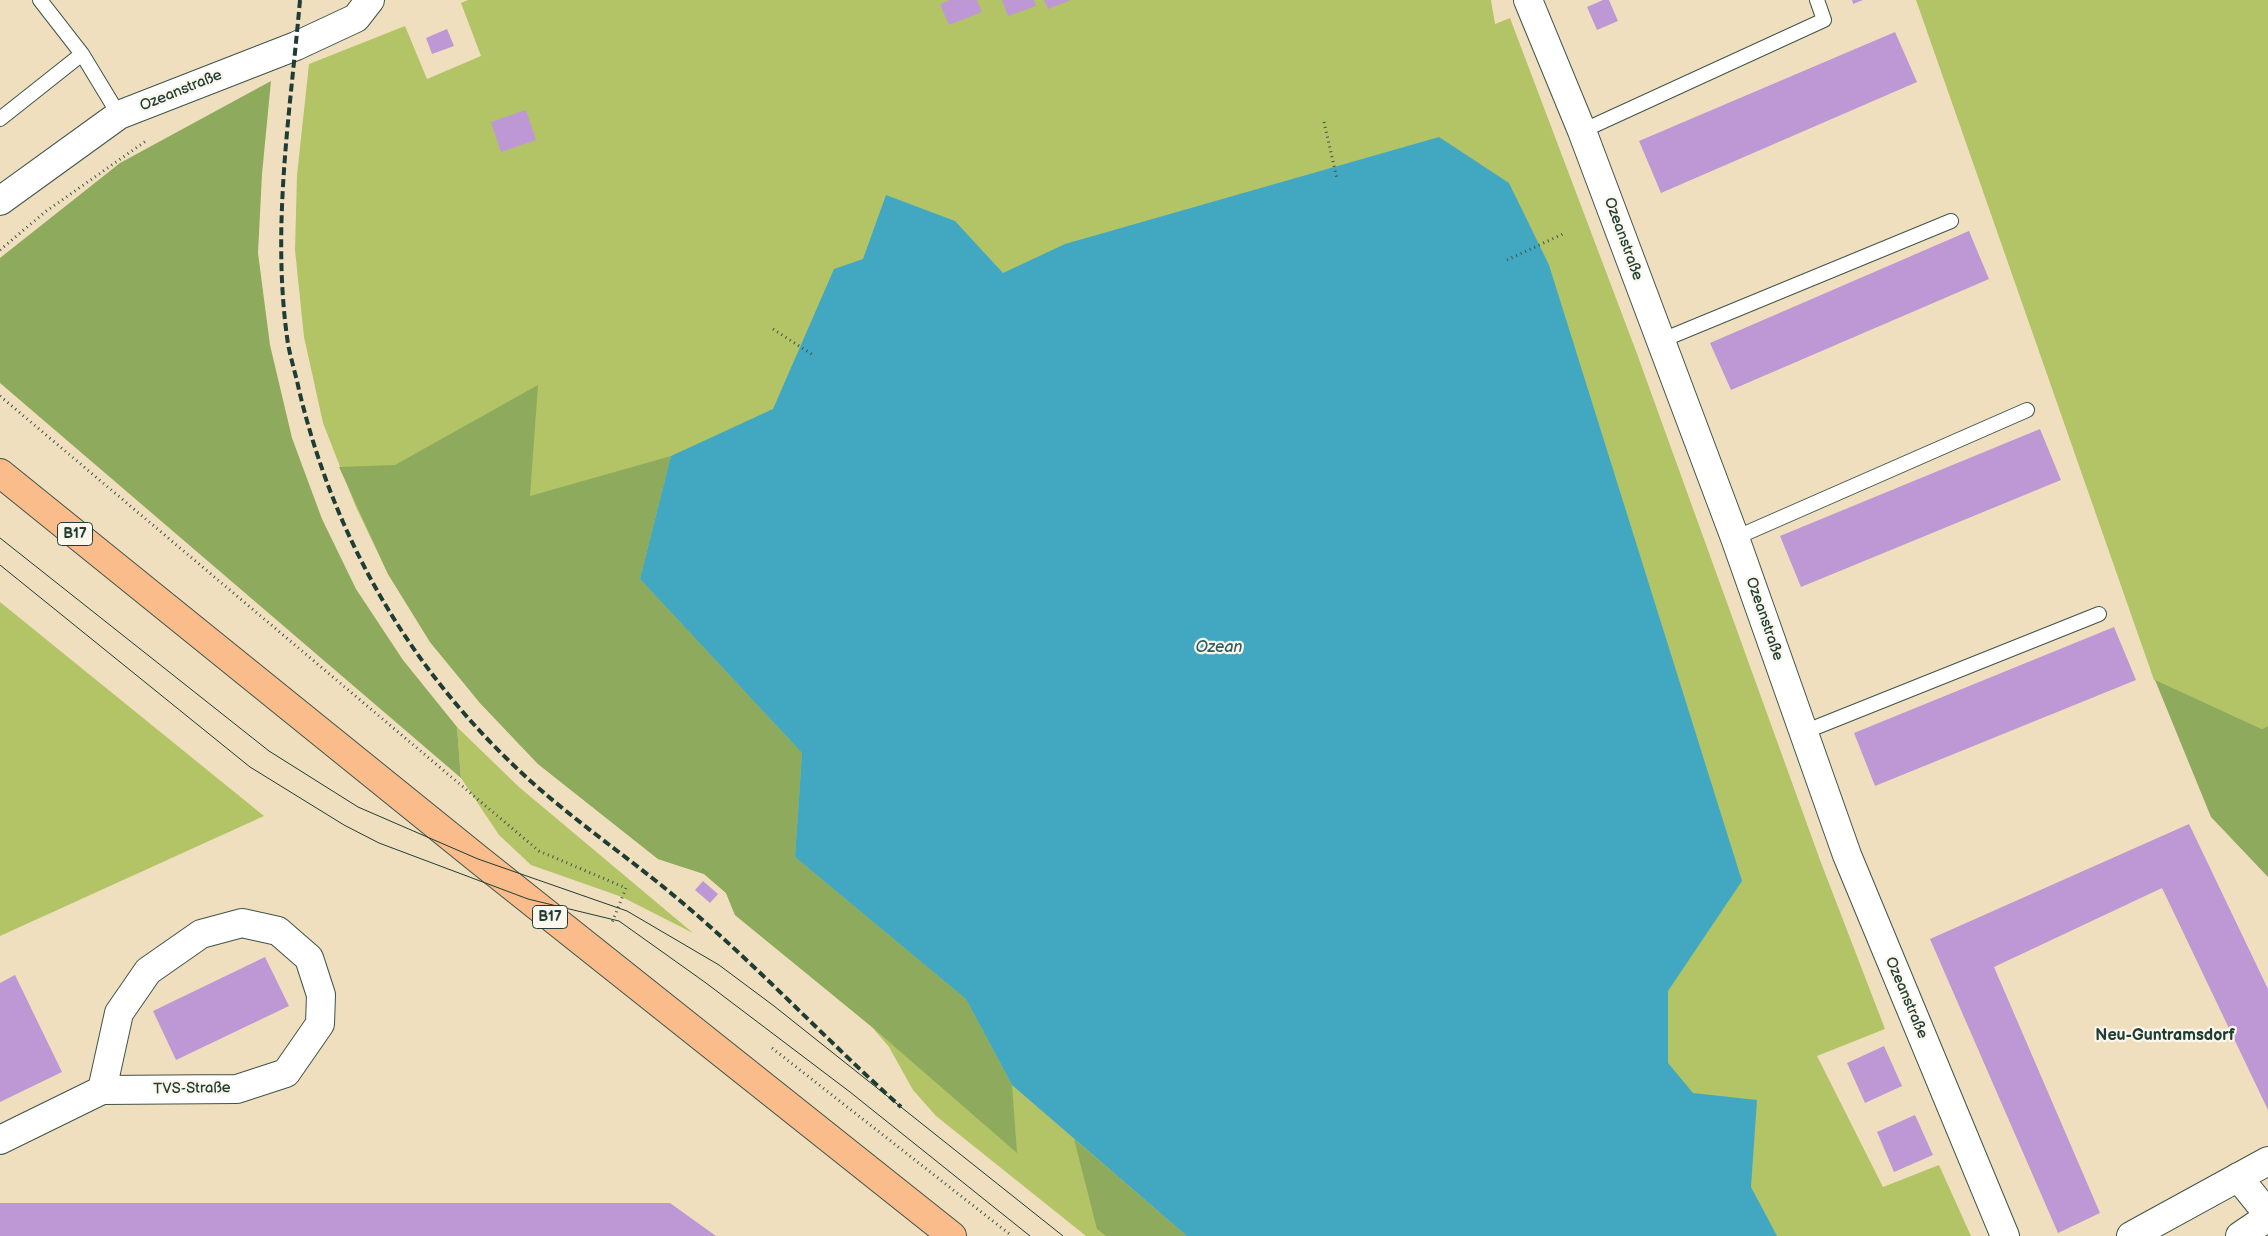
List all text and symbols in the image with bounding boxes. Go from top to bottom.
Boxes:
street label: Ozeanstraße [137,66,225,116]
street label: Ozeanstraße [1600,195,1646,283]
road number: B17 [58,522,92,546]
street label: Ozeanstraße [1741,575,1787,663]
water label: Ozean [1196,638,1242,658]
road number: B17 [532,906,568,929]
street label: Ozeanstraße [1881,954,1931,1042]
district label: Neu-Guntramsdorf [2095,1026,2235,1046]
street label: TVS-Straße [153,1079,231,1099]

